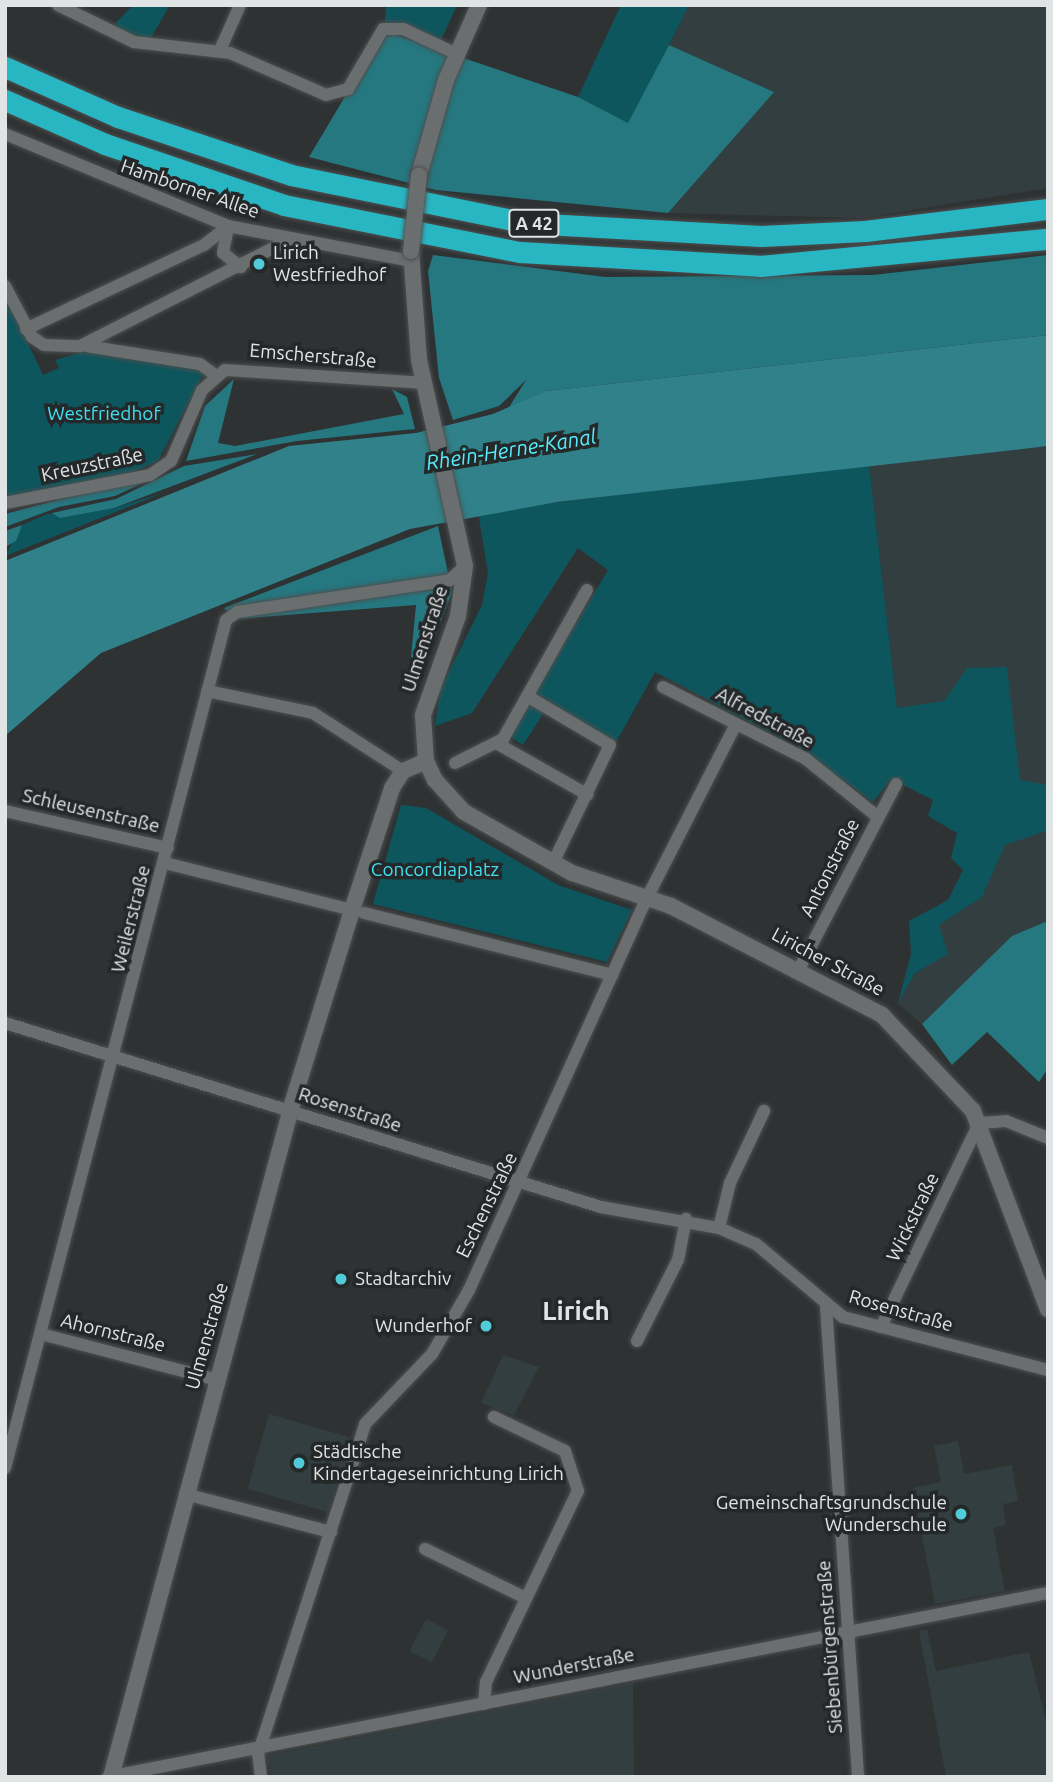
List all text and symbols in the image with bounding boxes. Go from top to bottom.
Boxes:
street label: Hamborner Allee [118,155,262,223]
road number: A 42 [508,208,560,238]
place label: Lirich Westfriedhof [273,242,386,286]
marker: Lirich Westfriedhof [251,256,267,272]
street label: Emscherstraße [249,339,377,373]
park label: Westfriedhof [47,403,161,425]
water label: Rhein-Herne-Kanal [424,423,598,475]
street label: Kreuzstraße [39,443,145,487]
street label: Ulmenstraße [397,583,453,695]
street label: Alfredstraße [712,683,818,753]
street label: Schleusenstraße [20,784,162,838]
street label: Antonstraße [796,815,864,921]
park label: Concordiaplatz [371,859,499,881]
street label: Weilerstraße [107,863,155,975]
street label: Liricher Straße [768,923,888,1001]
street label: Rosenstraße [296,1083,404,1137]
street label: Eschenstraße [452,1149,522,1261]
street label: Wickstraße [882,1169,944,1265]
place label: Stadtarchiv [355,1268,451,1290]
marker: Stadtarchiv [333,1271,349,1287]
street label: Ulmenstraße [181,1280,233,1392]
street label: Rosenstraße [846,1285,956,1337]
district label: Lirich [542,1295,610,1327]
street label: Ahornstraße [58,1309,168,1357]
place label: Wunderhof [375,1315,472,1337]
marker: Wunderhof [478,1318,494,1334]
place label: Städtische Kindertageseinrichtung Lirich [313,1441,564,1485]
marker: Städtische Kindertageseinrichtung Lirich [291,1455,307,1471]
place label: Gemeinschaftsgrundschule Wunderschule [716,1492,947,1536]
marker: Gemeinschaftsgrundschule Wunderschule [953,1506,969,1522]
street label: Siebenbürgenstraße [813,1560,847,1734]
street label: Wunderstraße [512,1643,636,1689]

